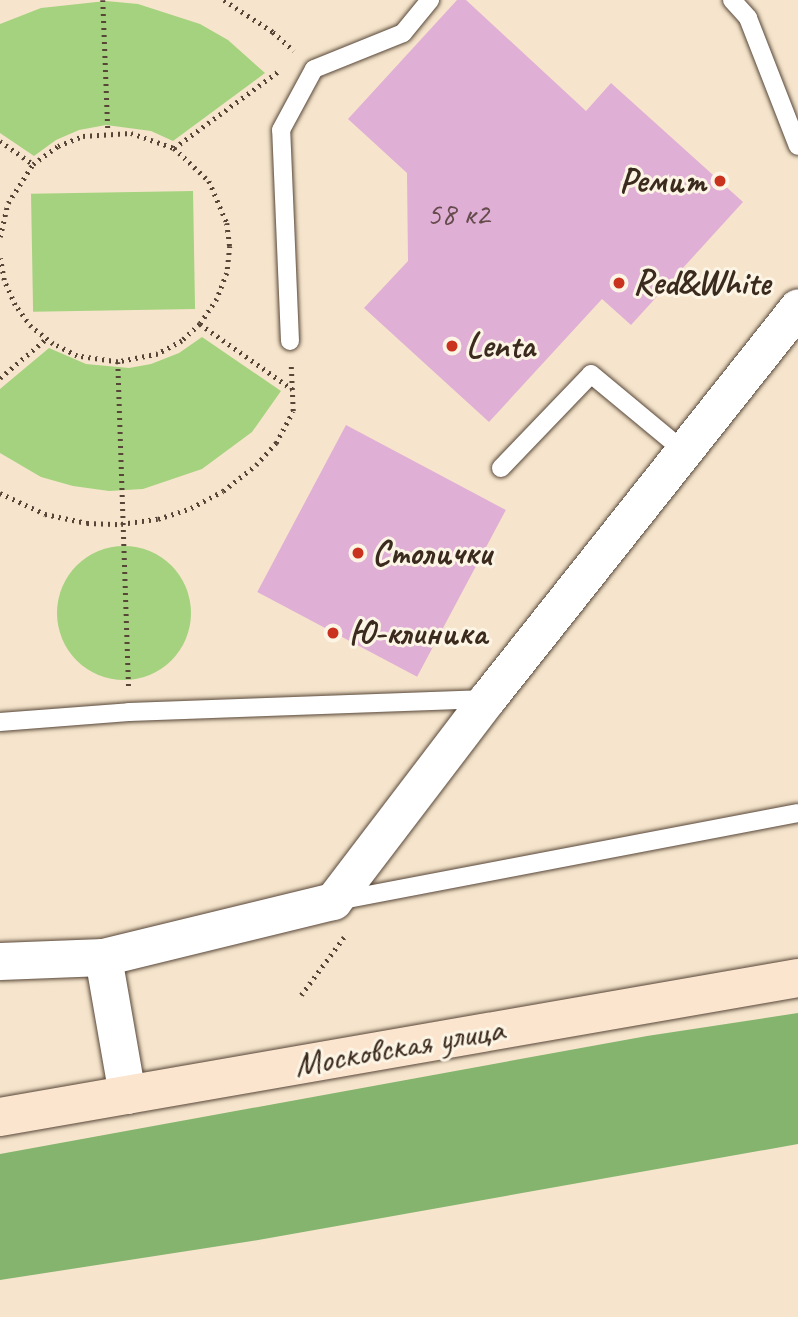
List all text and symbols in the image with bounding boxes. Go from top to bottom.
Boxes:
place label: Ремит [619,160,706,202]
marker: Ремит [712,173,728,189]
house number: 58 к2 [427,195,489,233]
place label: Red&White [633,262,770,304]
marker: Red&White [611,275,627,291]
place label: Lenta [466,325,535,367]
marker: Lenta [444,338,460,354]
place label: Столички [372,532,492,574]
marker: Столички [350,545,366,561]
place label: Ю-клиника [349,612,487,654]
marker: Ю-клиника [323,623,343,643]
street label: Московская улица [290,1008,508,1086]

